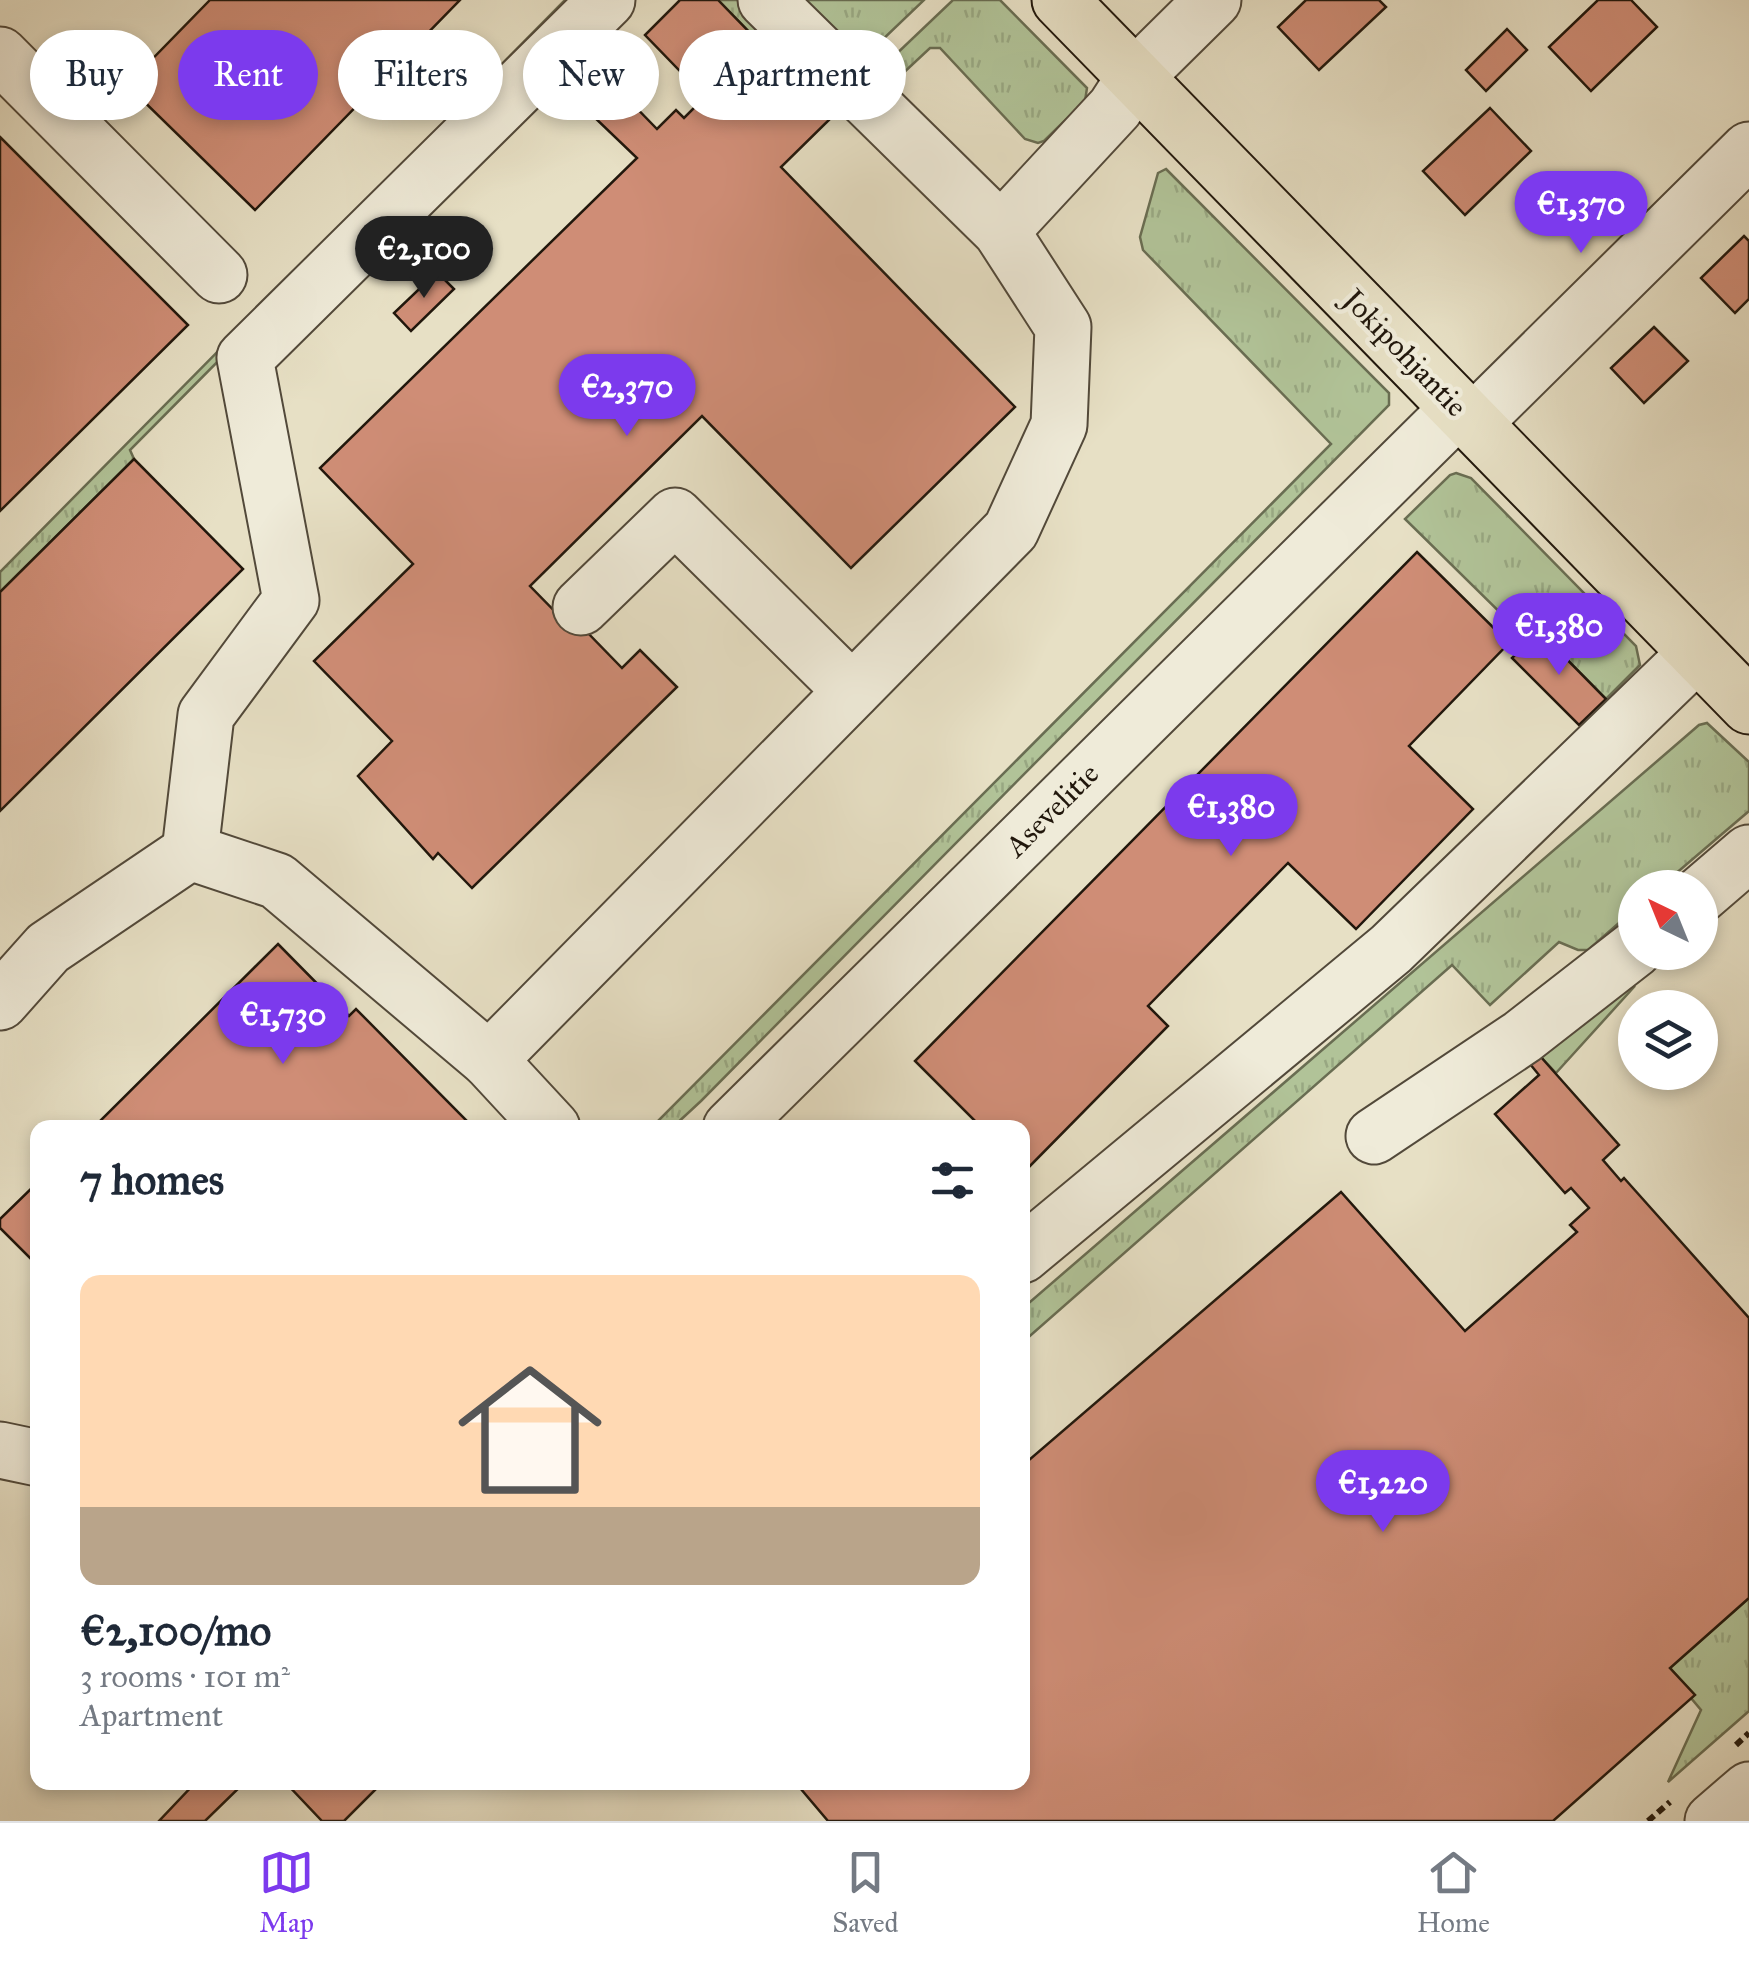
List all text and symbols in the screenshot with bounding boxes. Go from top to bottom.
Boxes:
chip: Buy [30,30,158,120]
chip: Rent [178,30,318,120]
chip: Filters [338,30,503,120]
chip: New [523,30,659,120]
chip: Apartment [679,30,906,120]
pin: €1,370 [1500,171,1662,256]
text: €1,370 [1537,184,1625,223]
pin: €2,100 [343,216,505,301]
text: €2,100 [377,229,471,268]
street label: Jokipohjantie [1333,280,1475,424]
pin: €2,370 [546,354,708,439]
text: €2,370 [581,367,673,406]
pin: €1,380 [1478,593,1640,678]
text: €1,380 [1515,606,1603,645]
street label: Asevelitie [996,756,1106,866]
pin: €1,380 [1150,774,1312,859]
text: €1,380 [1187,787,1275,826]
north arrow [1618,870,1718,970]
map controls [1618,870,1718,1090]
pin: €1,730 [202,982,364,1067]
button: layers [1618,990,1718,1090]
text: €1,730 [240,995,326,1034]
icon: filters [925,1153,980,1208]
text: 7 homes [80,1154,224,1206]
icon: home [440,1340,620,1520]
pin: €1,220 [1302,1450,1464,1535]
text: €1,220 [1338,1463,1428,1502]
text: €2,100/mo [80,1605,271,1657]
text: 3 rooms · 101 m² [80,1657,290,1696]
text: Apartment [80,1696,223,1735]
tab: Map [259,1845,314,1940]
tab: Saved [832,1845,899,1940]
tab: Home [1417,1845,1490,1940]

